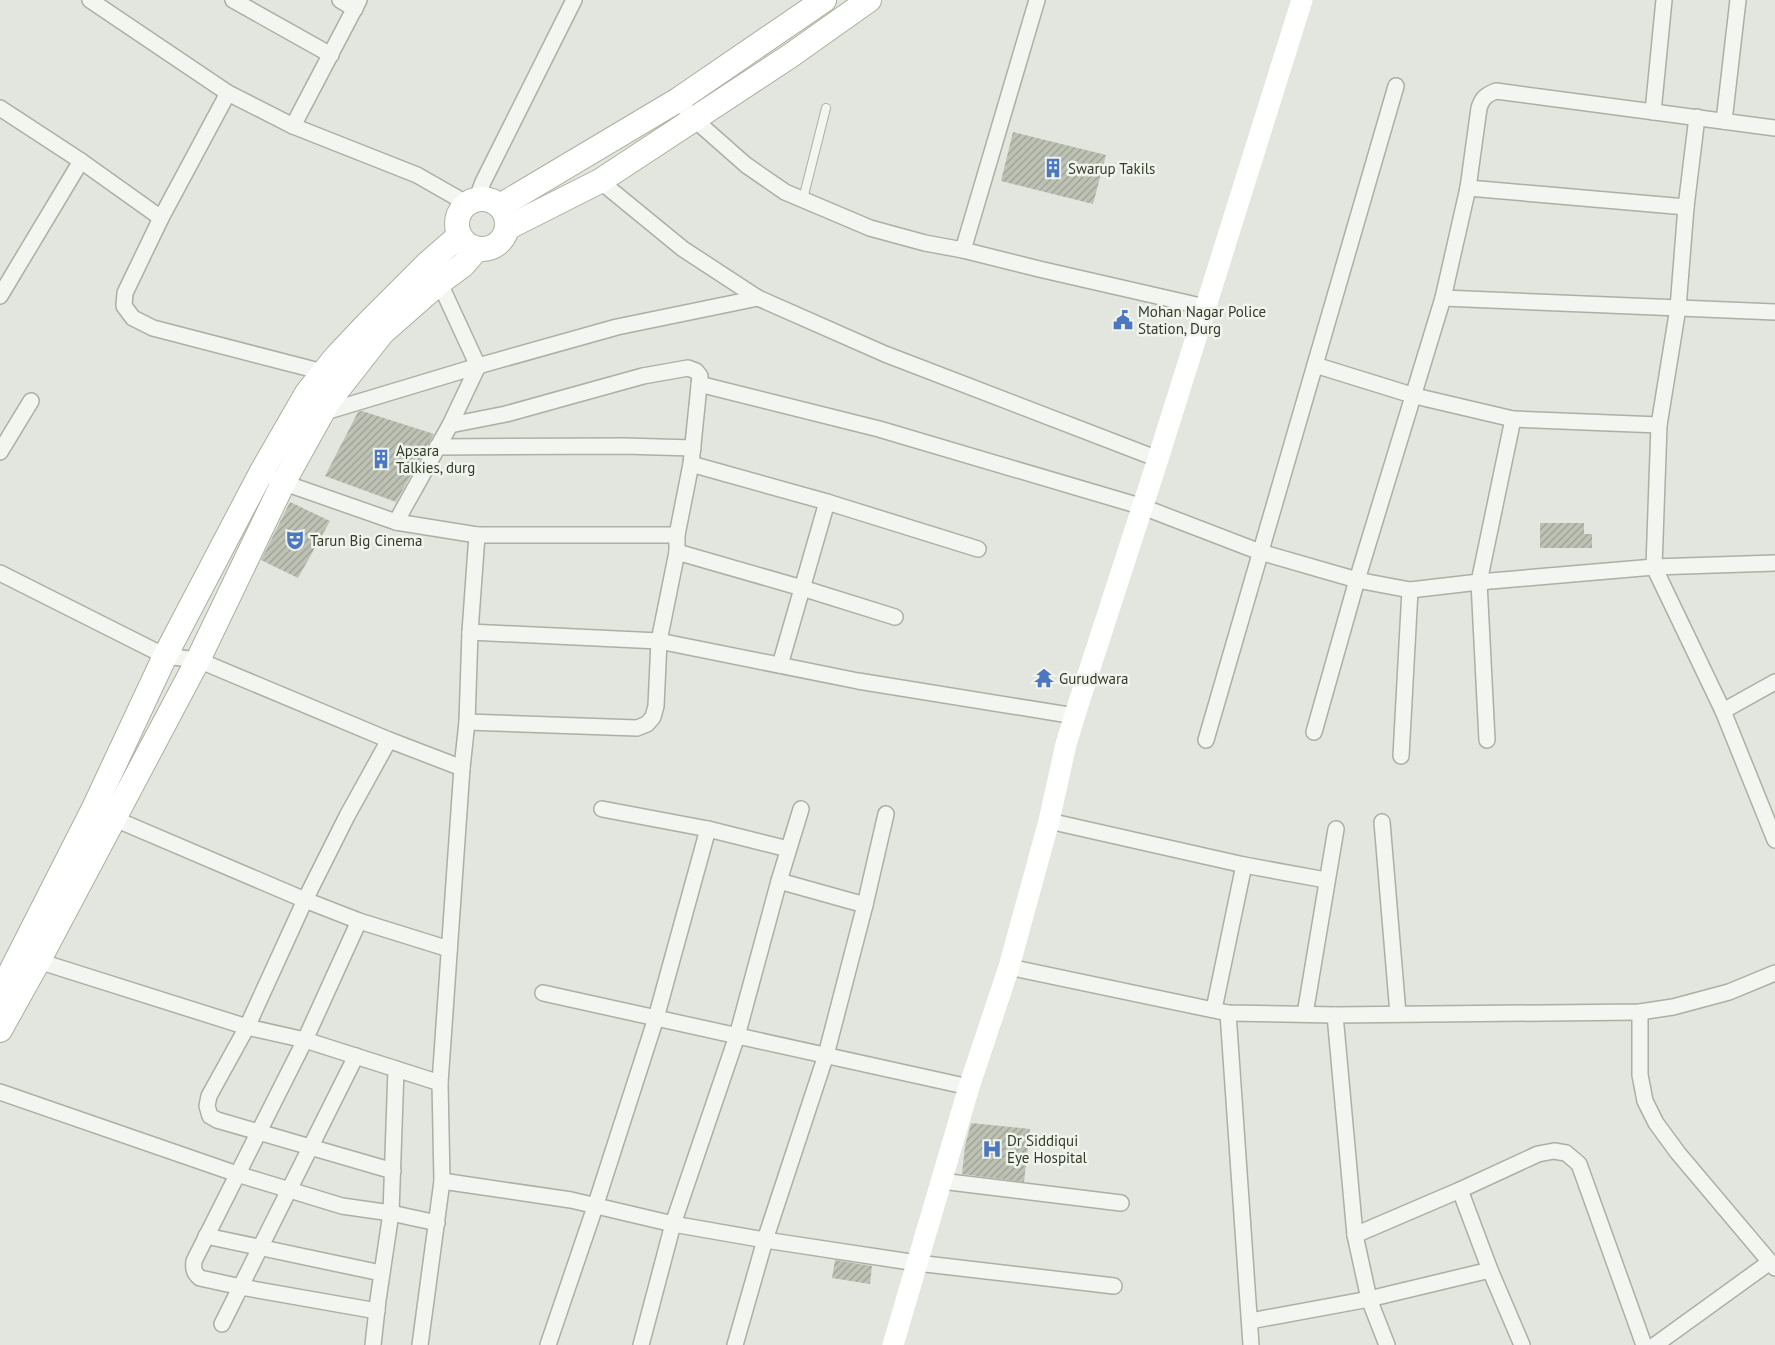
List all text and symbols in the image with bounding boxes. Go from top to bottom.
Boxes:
building icon: Swarup Takils [1042,157,1064,179]
place label: Swarup Takils [1068,159,1155,178]
place label: Mohan Nagar Police Station, Durg [1138,302,1266,338]
public building icon: Mohan Nagar Police Station, Durg [1112,309,1134,331]
place label: Apsara Talkies, durg [396,441,475,477]
building icon: Apsara Talkies, durg [370,448,392,470]
theatre icon: Tarun Big Cinema [284,529,306,551]
place label: Tarun Big Cinema [310,531,422,550]
temple icon: Gurudwara [1033,667,1055,689]
place label: Gurudwara [1059,669,1129,688]
place label: Dr Siddiqui Eye Hospital [1007,1131,1088,1167]
hospital icon: Dr Siddiqui Eye Hospital [981,1138,1003,1160]

